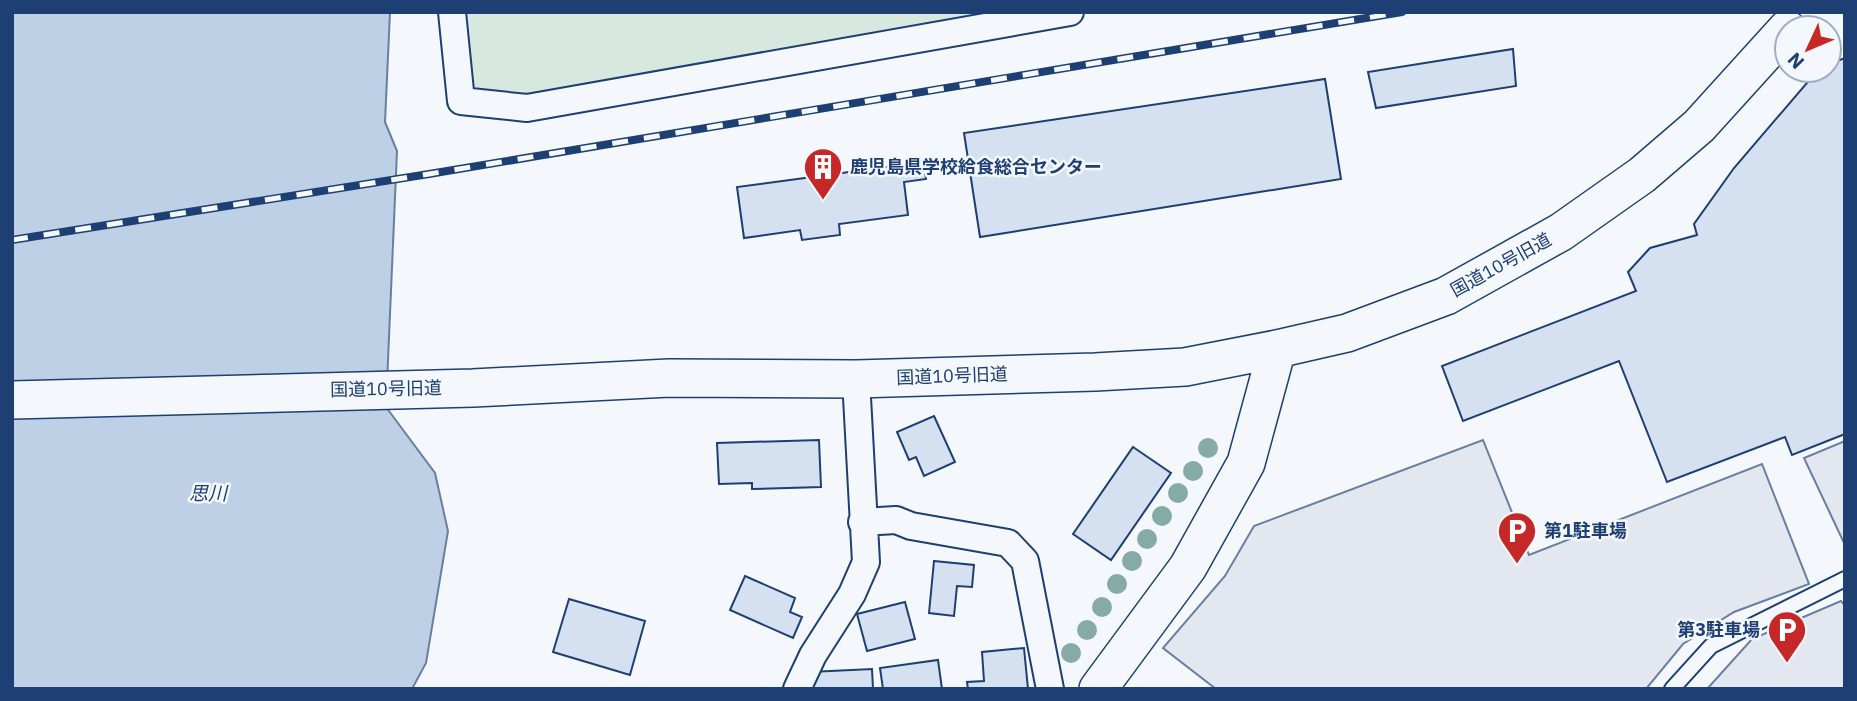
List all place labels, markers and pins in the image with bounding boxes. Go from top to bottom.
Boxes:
building icon: 鹿児島県学校給食総合センター [802,146,844,201]
place label: 鹿児島県学校給食総合センター [850,155,1102,178]
parking icon: 第1駐車場 [1496,510,1538,565]
place label: 第1駐車場 [1544,519,1627,542]
parking icon: 第3駐車場 [1766,609,1808,664]
place label: 第3駐車場 [1677,618,1760,641]

